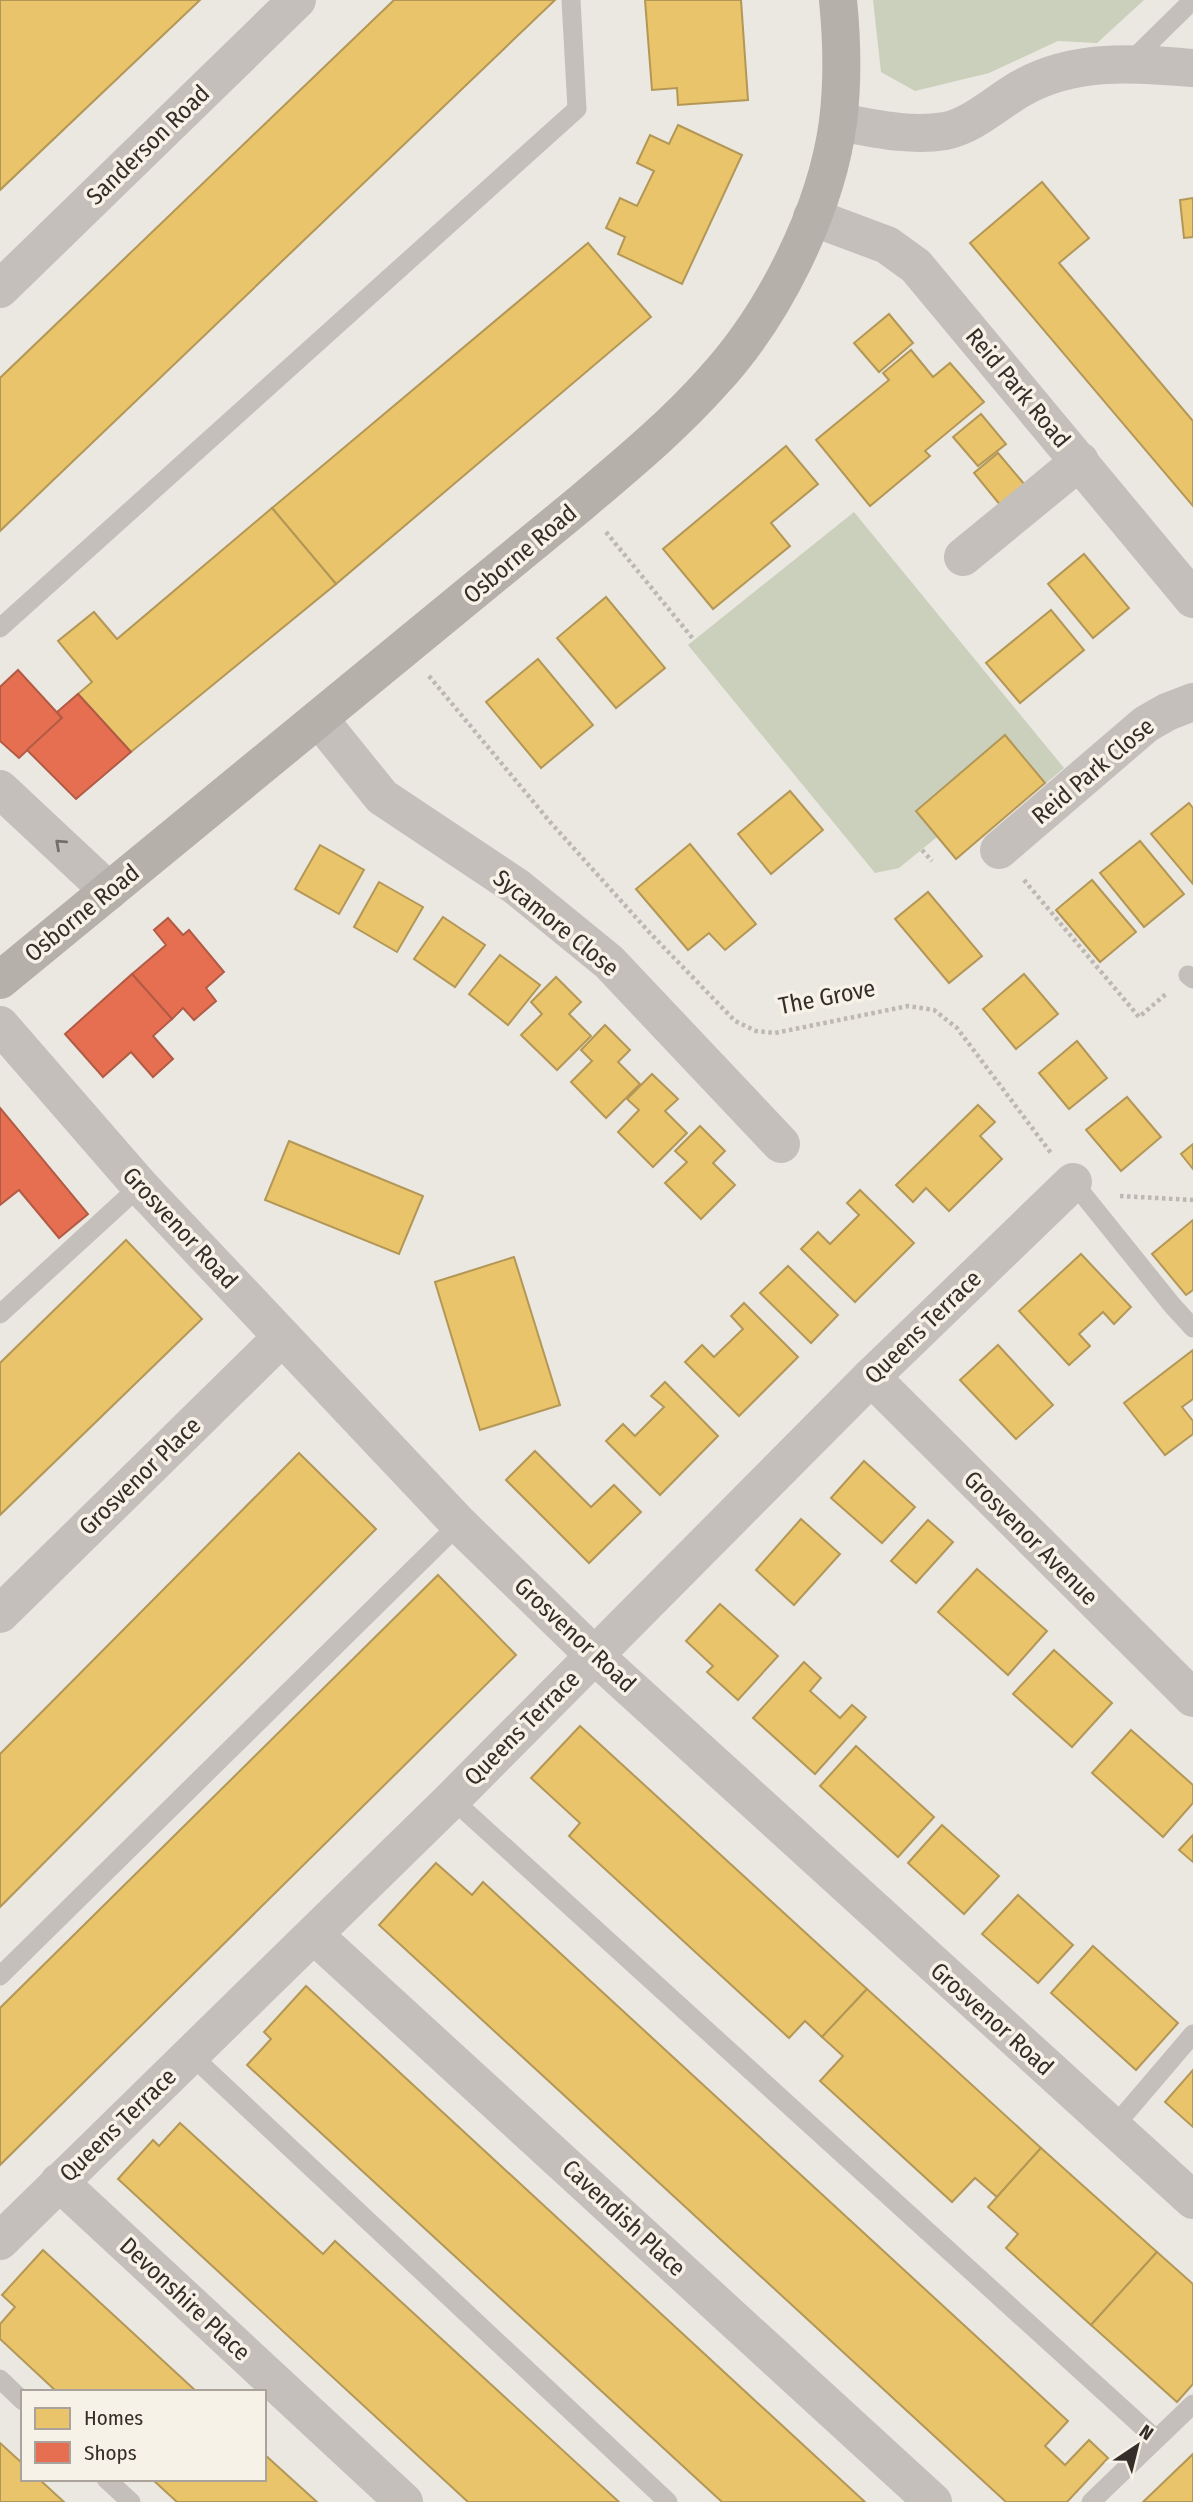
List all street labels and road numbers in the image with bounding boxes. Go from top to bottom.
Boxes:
street label: Sanderson Road [81,79,215,211]
street label: Reid Park Road [960,323,1076,453]
street label: Osborne Road [458,499,582,609]
street label: Reid Park Close [1026,712,1160,830]
street label: Osborne Road [19,858,145,968]
street label: Sycamore Close [488,864,624,982]
street label: The Grove [776,974,878,1020]
street label: Grosvenor Road [117,1162,243,1294]
street label: Queens Terrace [859,1264,987,1390]
street label: Grosvenor Place [74,1411,206,1541]
street label: Grosvenor Avenue [958,1465,1104,1611]
street label: Grosvenor Road [509,1572,641,1698]
street label: Queens Terrace [459,1665,585,1791]
street label: Grosvenor Road [925,1957,1059,2081]
street label: Queens Terrace [54,2062,182,2188]
street label: Cavendish Place [557,2154,691,2282]
street label: Devonshire Place [114,2232,256,2366]

